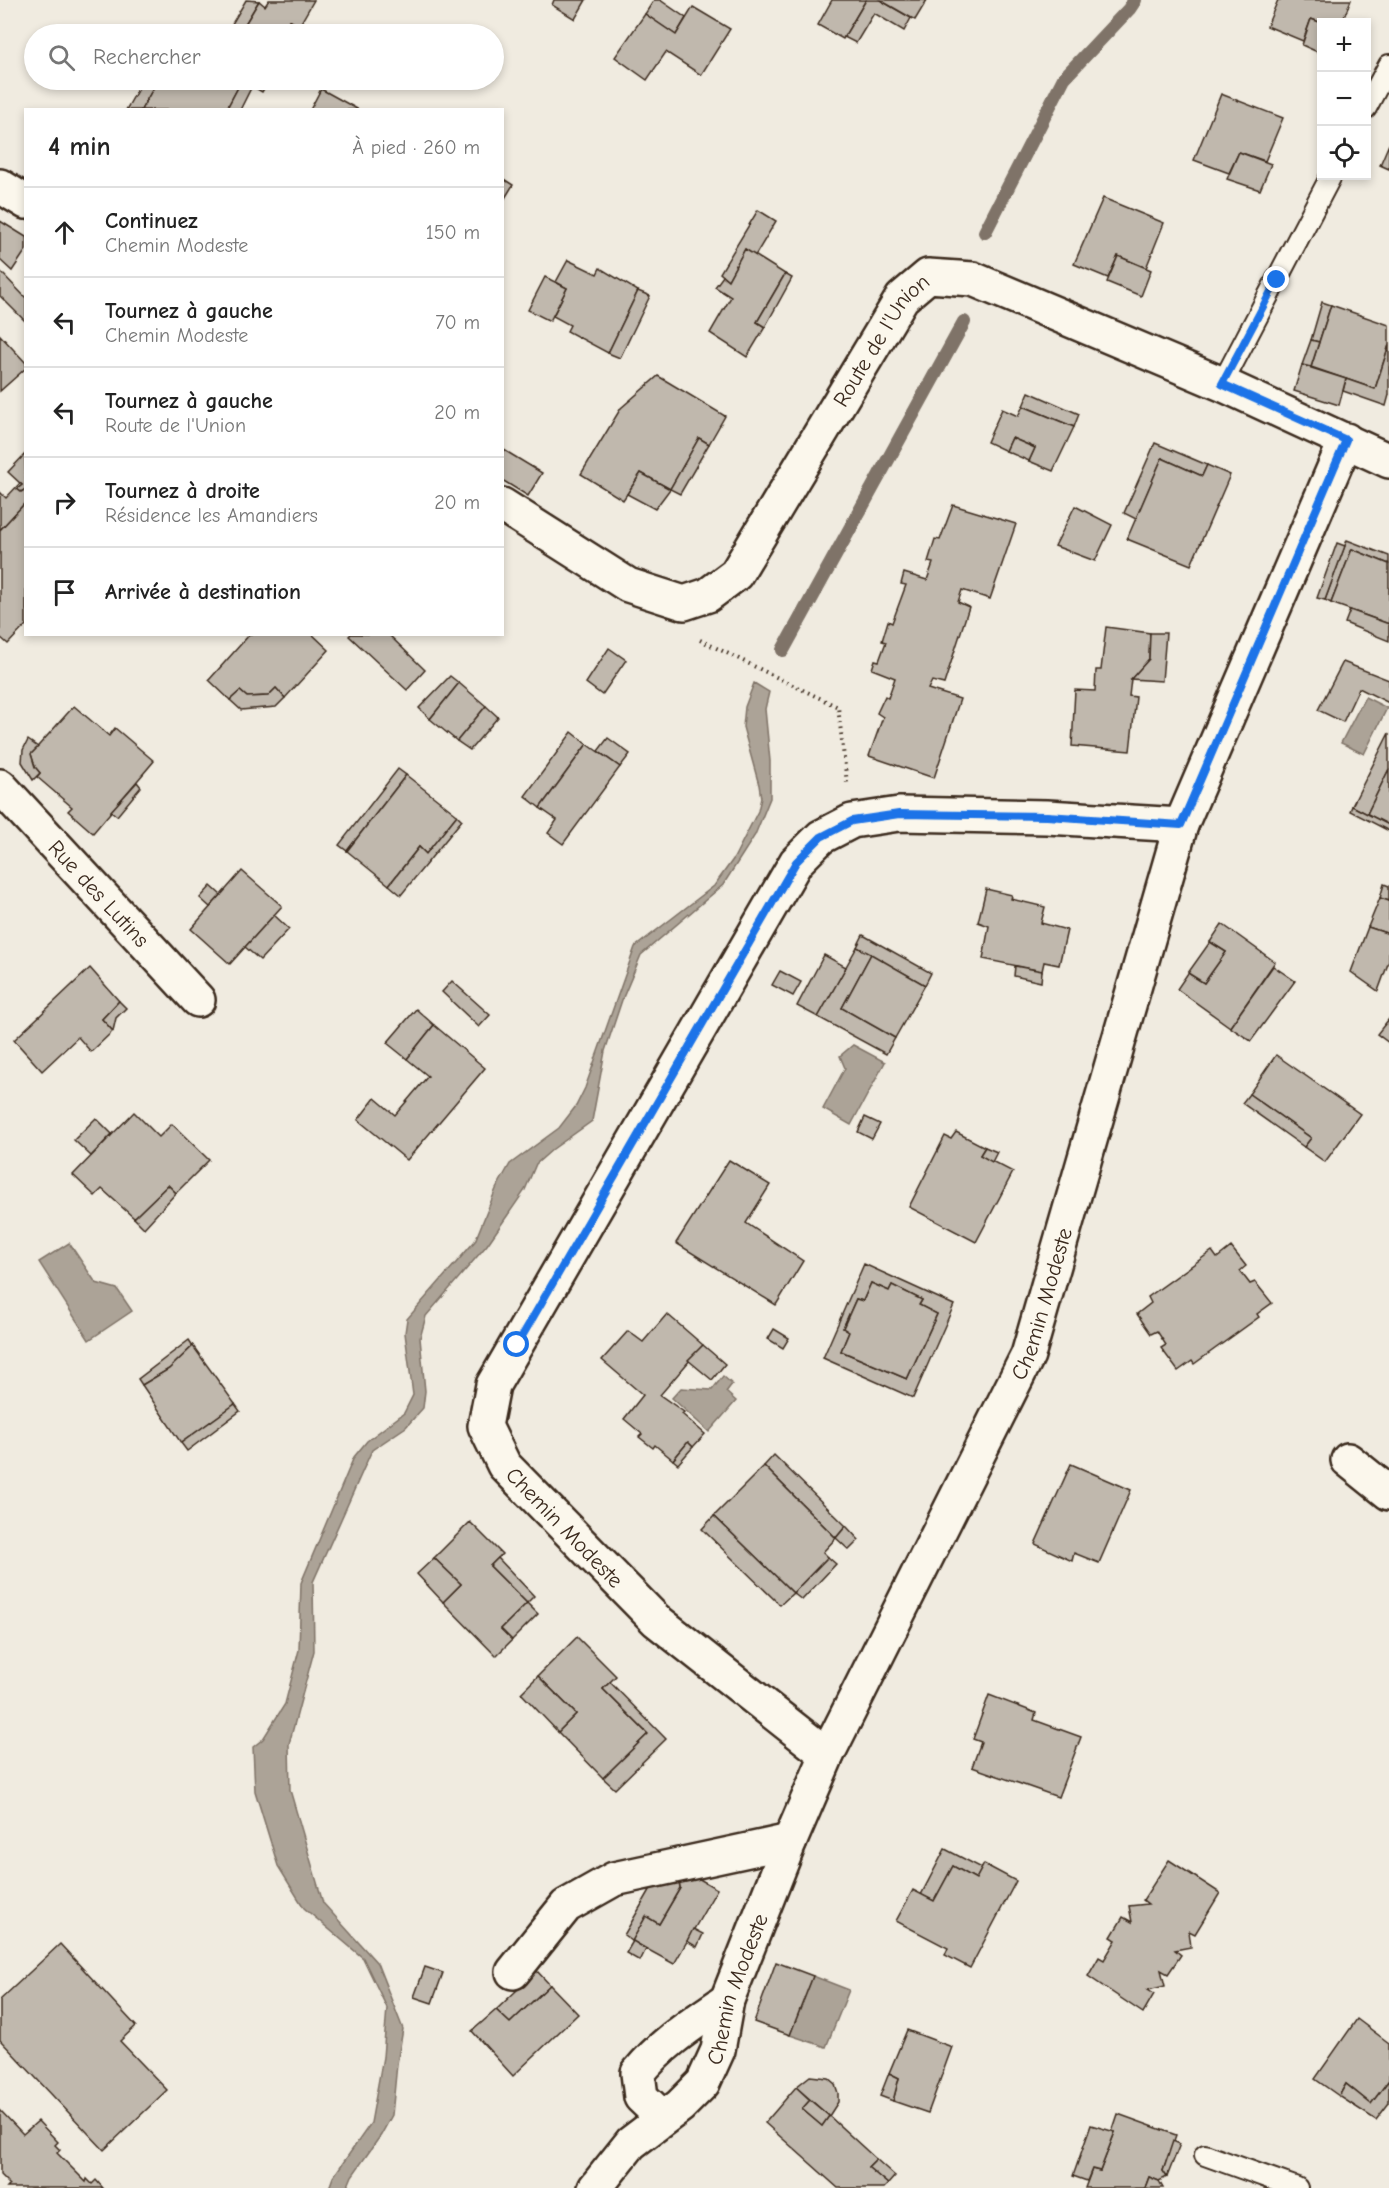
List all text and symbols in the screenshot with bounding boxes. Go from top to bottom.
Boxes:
map controls [1317,18,1371,180]
button: + [1317,18,1371,72]
search box [24,24,504,90]
icon: search [45,41,78,74]
text: Rechercher [93,44,201,70]
button: − [1317,72,1371,126]
button: locate [1317,126,1371,180]
text: 4 min [48,132,111,162]
text: À pied · 260 m [352,136,480,159]
text: Continuez [105,208,198,234]
icon: ahead [48,216,81,249]
text: 150 m [426,221,480,244]
text: Chemin Modeste [105,234,248,257]
route end [1263,266,1289,292]
street label: Route de l'Union [828,269,935,412]
text: Tournez à gauche [105,298,273,324]
icon: left [48,306,81,339]
text: 70 m [435,311,480,334]
text: Chemin Modeste [105,324,248,347]
text: Tournez à gauche [105,388,273,414]
icon: left [48,396,81,429]
text: 20 m [434,401,480,424]
text: Route de l'Union [105,414,246,437]
text: Tournez à droite [105,478,260,504]
icon: right [48,486,81,519]
text: 20 m [434,491,480,514]
text: Résidence les Amandiers [105,504,318,527]
icon: arrive [48,576,81,609]
text: Arrivée à destination [105,579,301,605]
street label: Rue des Lutins [42,835,154,953]
street label: Chemin Modeste [1006,1225,1078,1384]
route start [503,1331,529,1357]
street label: Chemin Modeste [500,1462,628,1593]
street label: Chemin Modeste [701,1910,774,2069]

